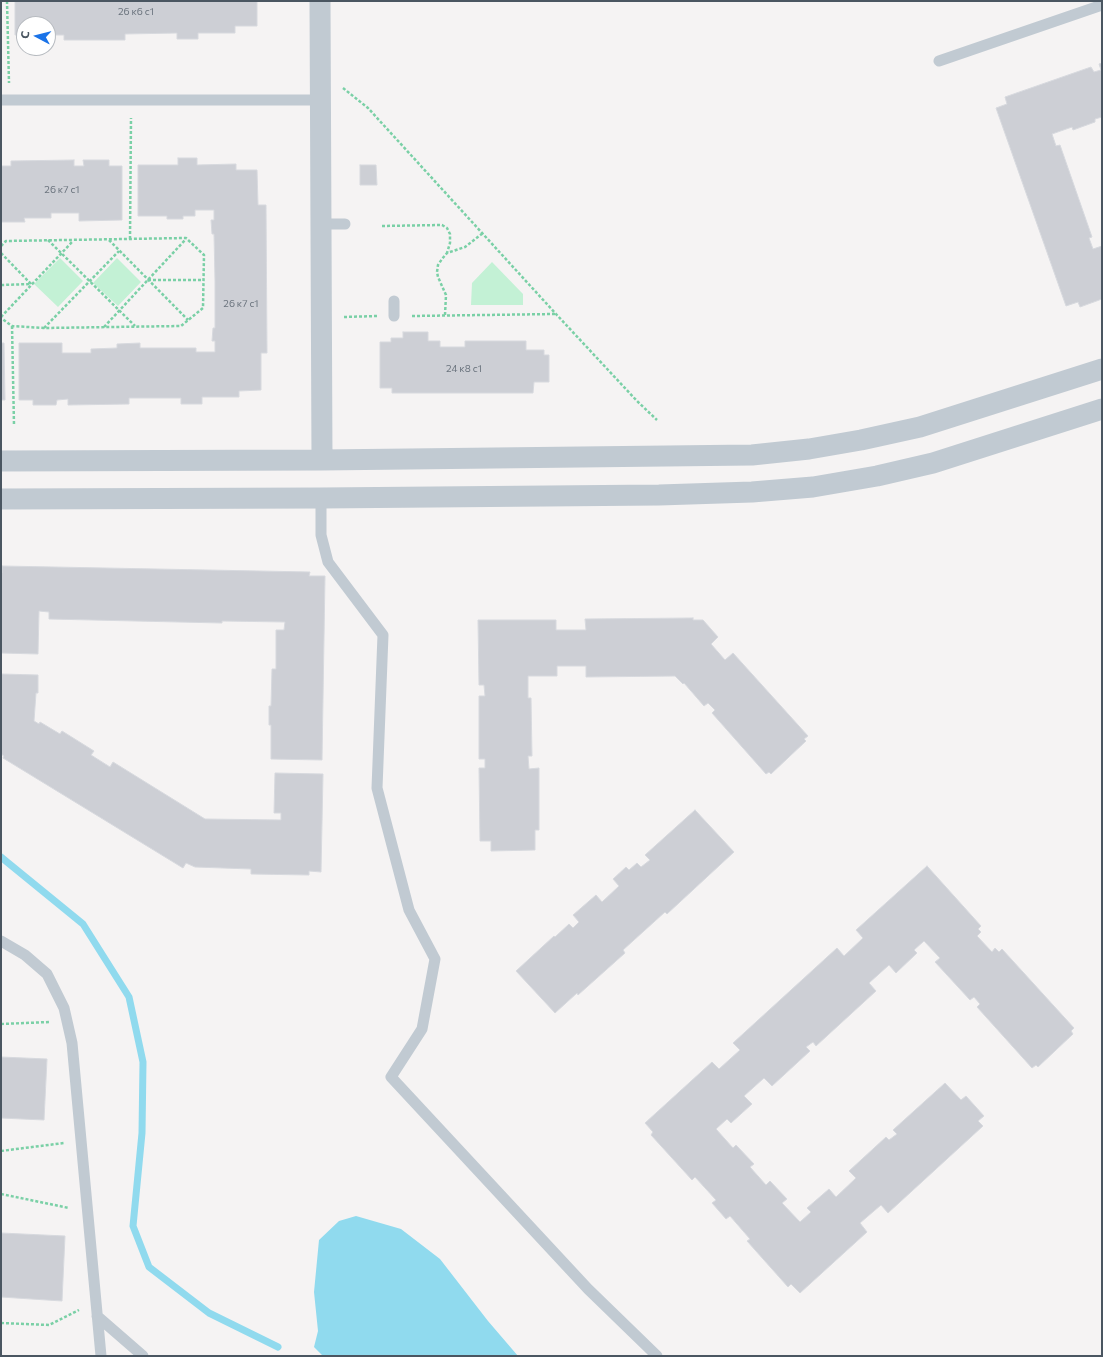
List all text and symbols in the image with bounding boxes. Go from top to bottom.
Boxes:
house number: 26 к6 с1 [118,6,154,18]
north arrow [16,16,56,56]
text: С [18,30,31,39]
house number: 26 к7 с1 [44,184,80,196]
house number: 26 к7 с1 [223,298,259,310]
house number: 24 к8 с1 [446,363,482,375]

